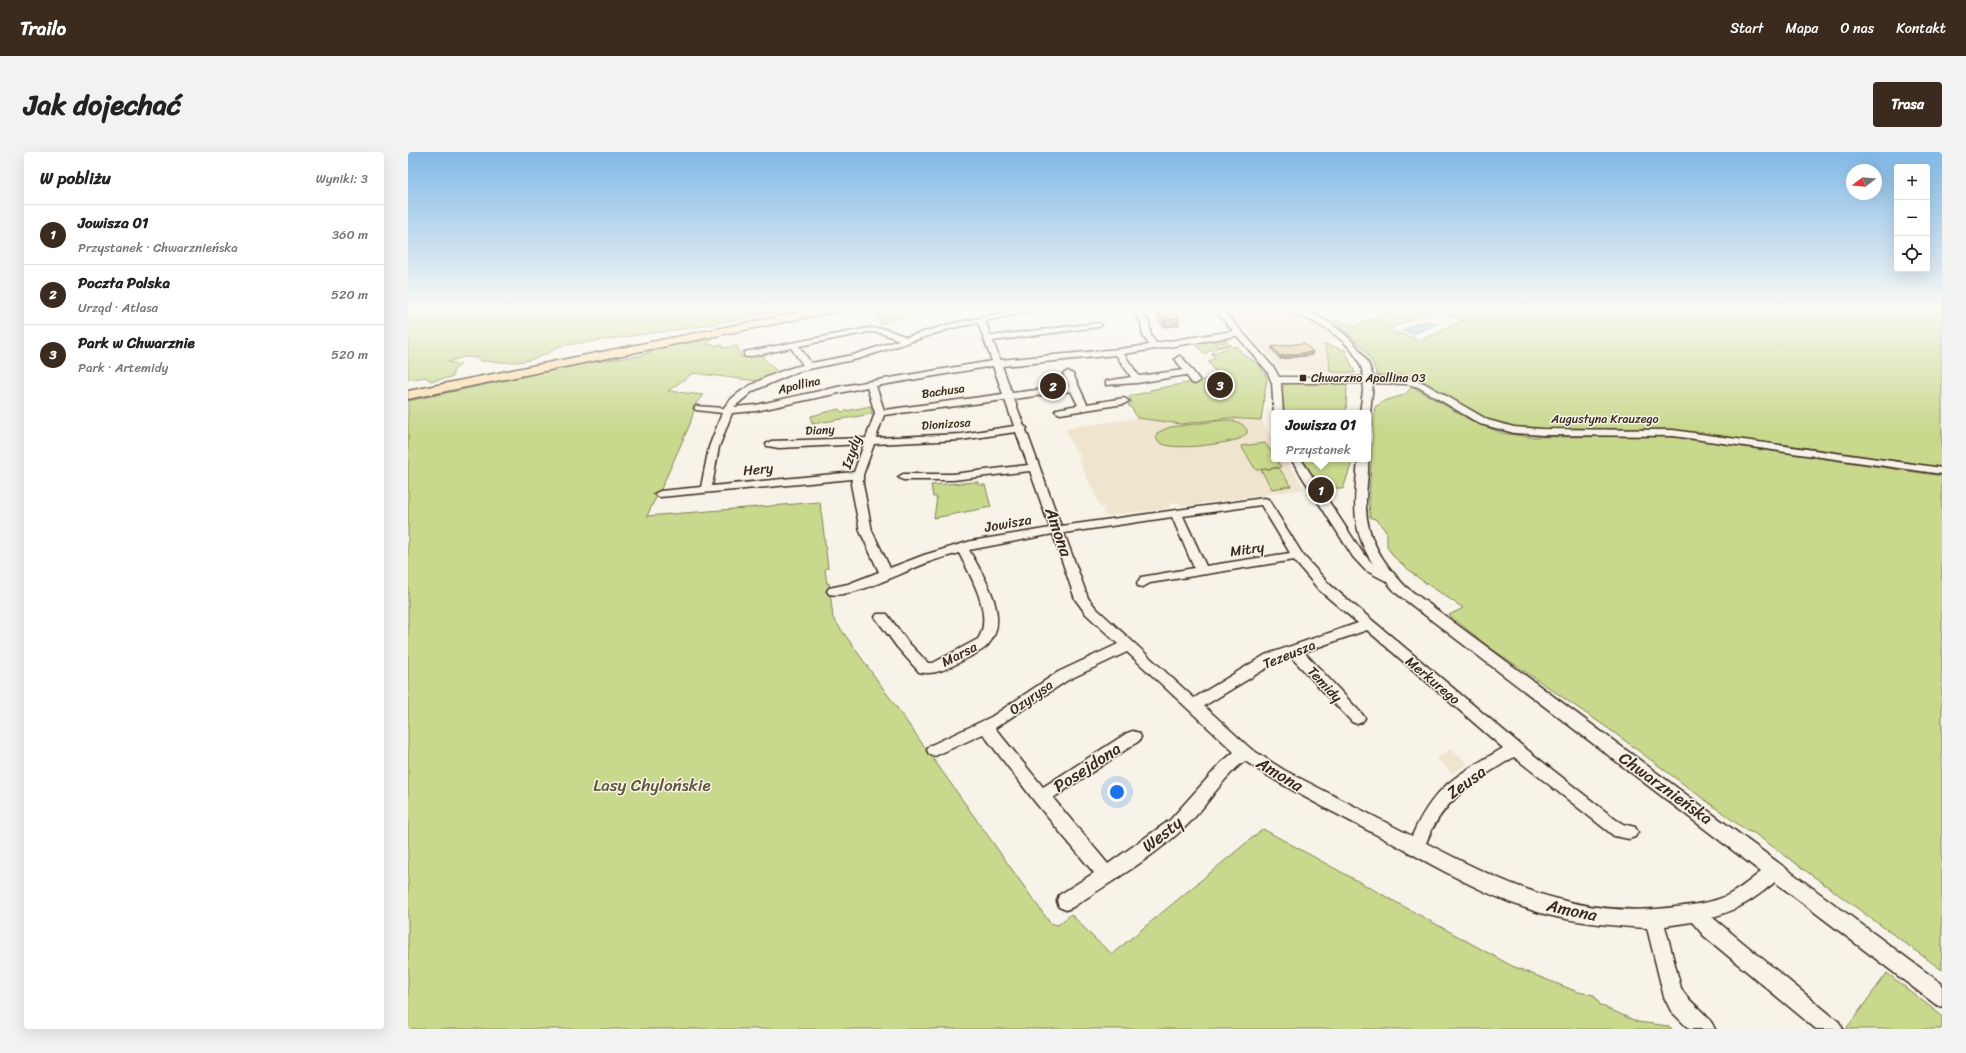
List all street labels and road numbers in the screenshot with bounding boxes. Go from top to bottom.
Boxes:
street label: Apollina [775,369,822,401]
street label: Bachusa [920,377,966,405]
street label: Augustyna Krauzego [1550,408,1659,430]
street label: Dionizosa [921,411,972,437]
street label: Diany [805,418,836,442]
street label: Izydy [834,431,869,473]
street label: Hery [742,456,775,483]
street label: Amona [1036,502,1082,561]
street label: Jowisza [982,507,1034,540]
street label: Mitry [1228,535,1267,564]
street label: Tezeusza [1259,633,1319,676]
street label: Marsa [937,634,983,674]
street label: Merkurego [1399,650,1466,711]
street label: Temidy [1301,660,1349,709]
street label: Ozyrysa [1004,673,1059,722]
street label: Posejdona [1047,733,1127,800]
street label: Chwarznieńska [1612,743,1720,833]
street label: Amona [1250,748,1310,800]
street label: Zeusa [1440,757,1493,807]
street label: Westy [1135,808,1190,860]
street label: Amona [1543,890,1600,930]

